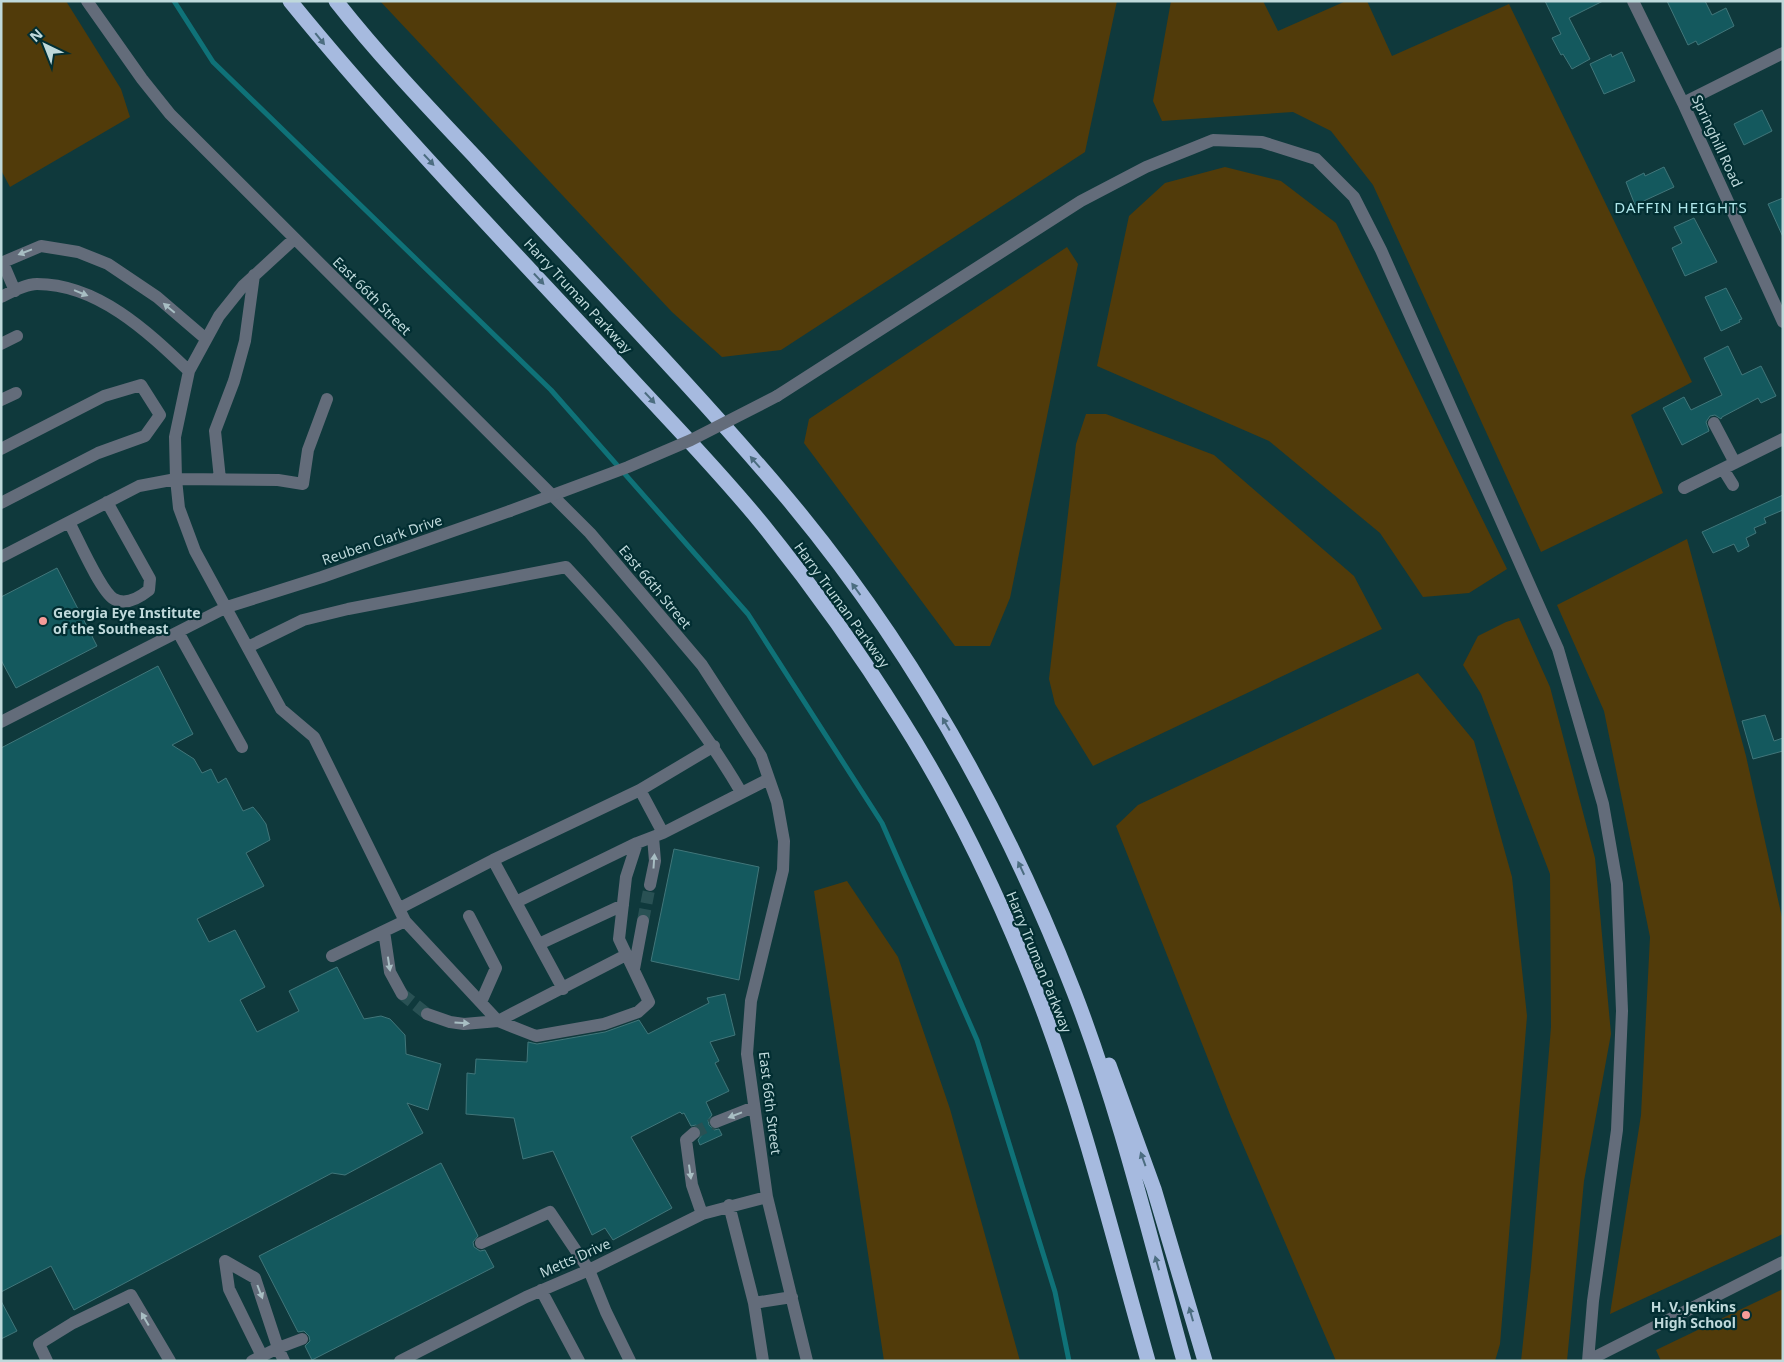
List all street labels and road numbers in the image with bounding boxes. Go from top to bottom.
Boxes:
street label: Springhill Road [1688,92,1747,190]
street label: Harry Truman Parkway [520,234,637,358]
street label: East 66th Street [329,252,416,339]
street label: Reuben Clark Drive [319,510,445,569]
street label: Harry Truman Parkway [790,538,895,672]
street label: East 66th Street [615,541,696,632]
street label: Harry Truman Parkway [1002,888,1077,1036]
street label: East 66th Street [755,1050,786,1155]
street label: Metts Drive [536,1233,613,1282]

